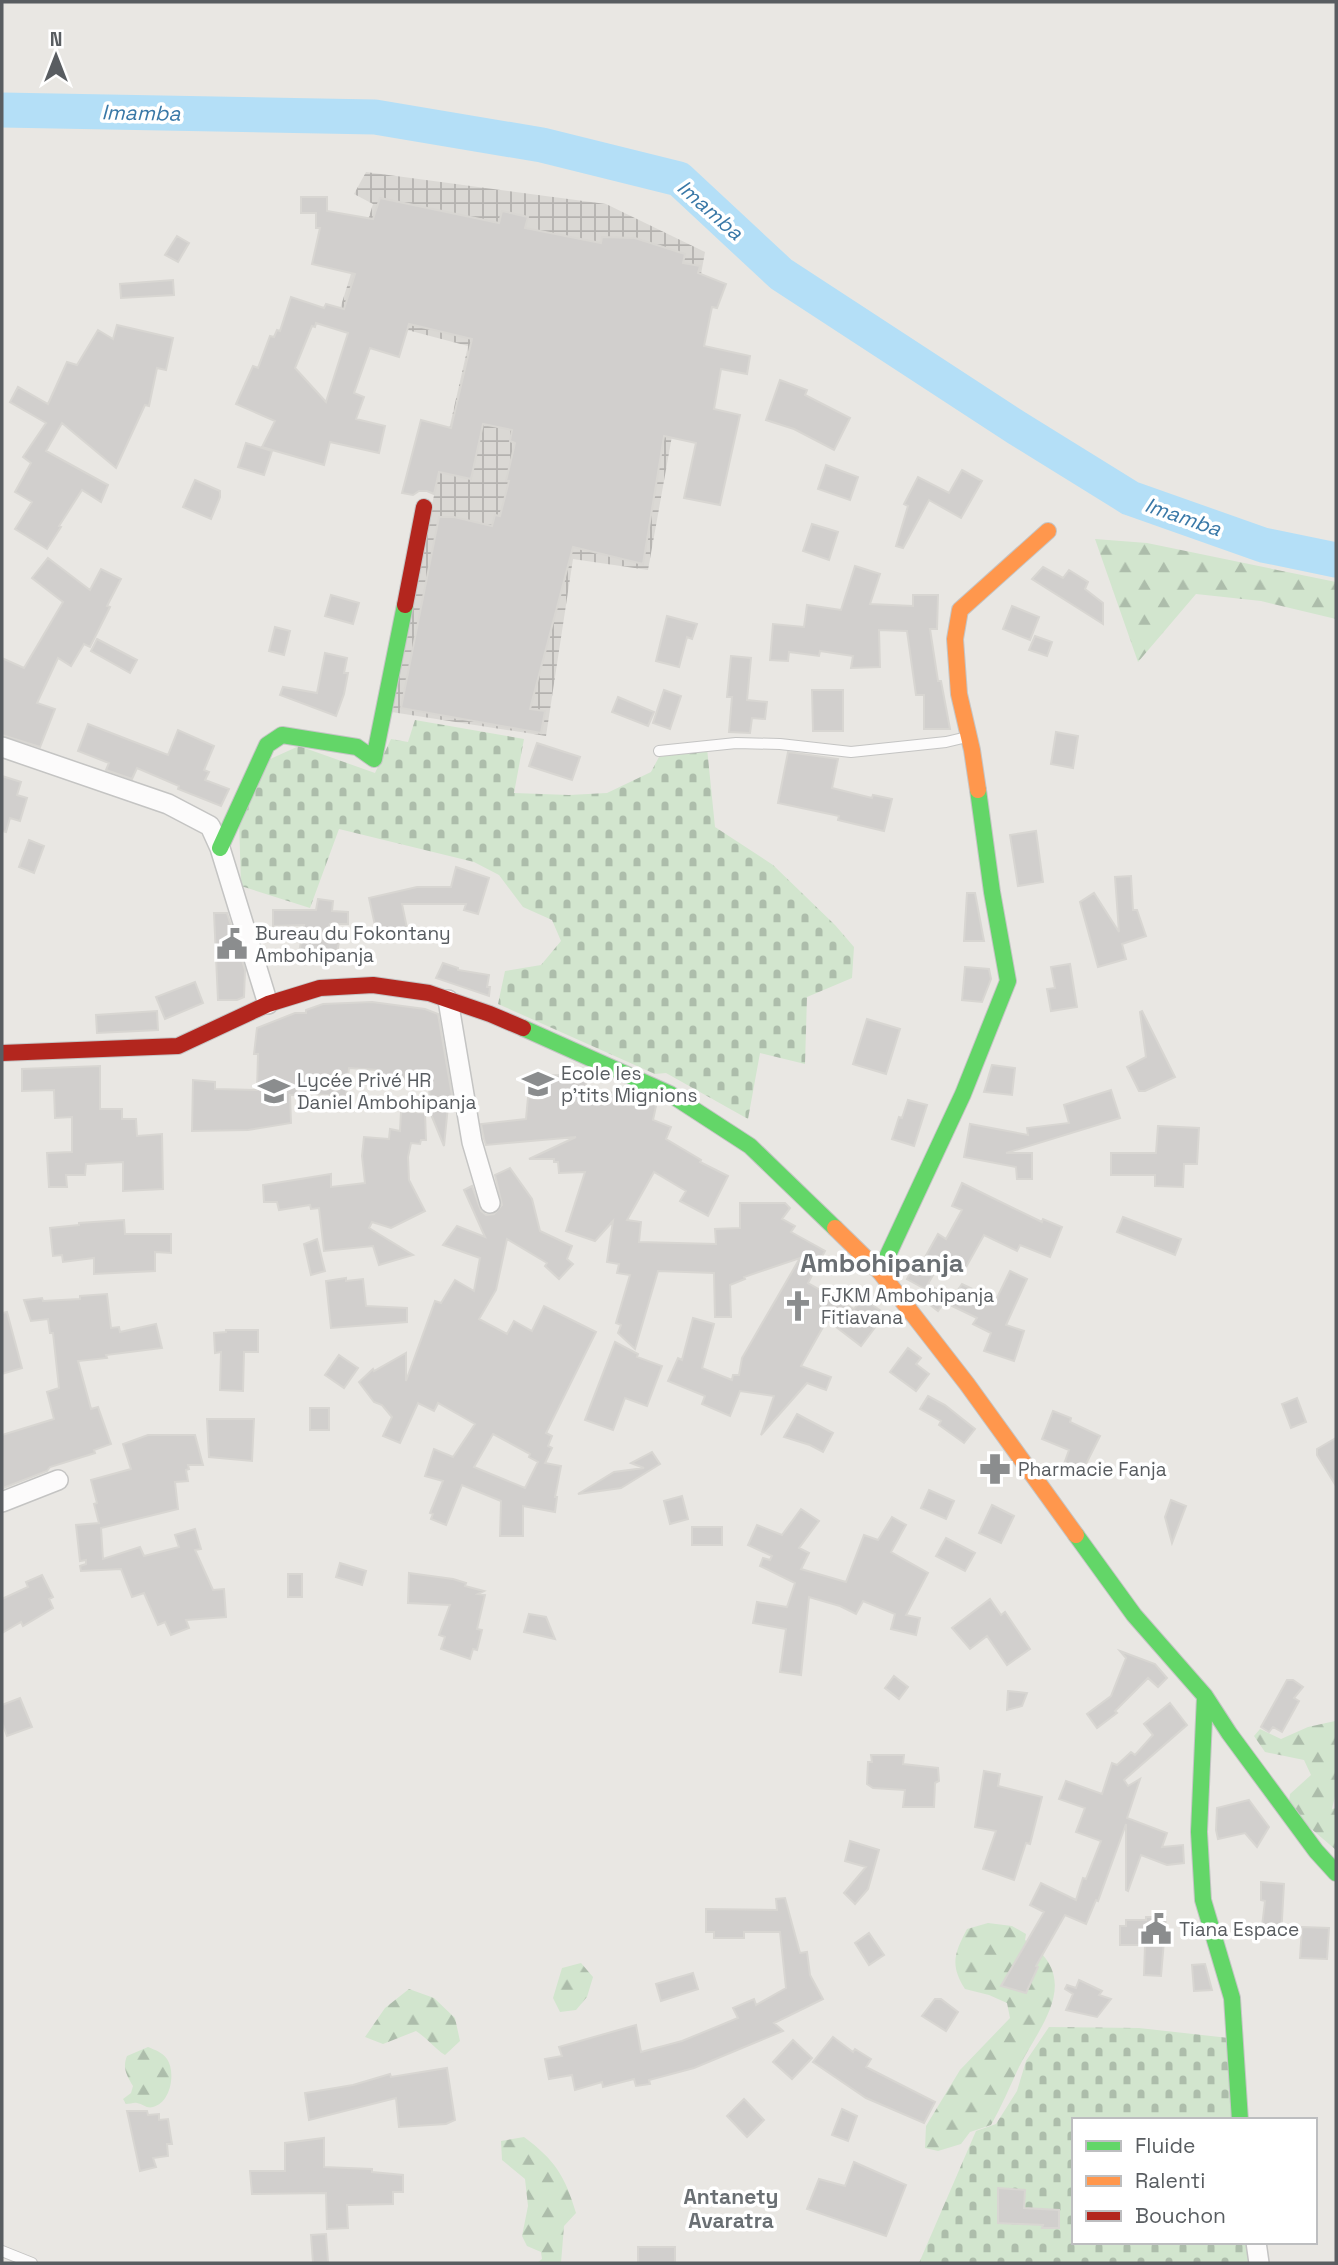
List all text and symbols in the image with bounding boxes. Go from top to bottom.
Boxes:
north arrow [21,21,91,91]
text: N [50,27,62,52]
water label: Imamba [101,98,182,127]
water label: Imamba [672,174,750,246]
water label: Imamba [1141,491,1226,542]
place label: Bureau du Fokontany Ambohipanja [255,921,451,968]
public building icon: Bureau du Fokontany Ambohipanja [215,927,249,961]
place label: Ecole les p’tits Mignions [561,1061,697,1108]
school or university icon: Ecole les p’tits Mignions [521,1067,555,1101]
place label: Lycée Privé HR Daniel Ambohipanja [297,1068,476,1115]
school or university icon: Lycée Privé HR Daniel Ambohipanja [257,1074,291,1108]
district label: Ambohipanja [800,1246,964,1280]
place label: FJKM Ambohipanja Fitiavana [821,1283,994,1330]
church icon: FJKM Ambohipanja Fitiavana [781,1289,815,1323]
pharmacy icon: Pharmacie Fanja [978,1452,1012,1486]
place label: Pharmacie Fanja [1018,1457,1167,1482]
public building icon: Tiana Espace [1139,1912,1173,1946]
place label: Tiana Espace [1179,1917,1299,1942]
legend [1072,2118,1317,2244]
text: Fluide [1135,2132,1195,2159]
text: Ralenti [1135,2167,1205,2194]
district label: Antanety Avaratra [684,2183,778,2234]
text: Bouchon [1135,2202,1226,2229]

